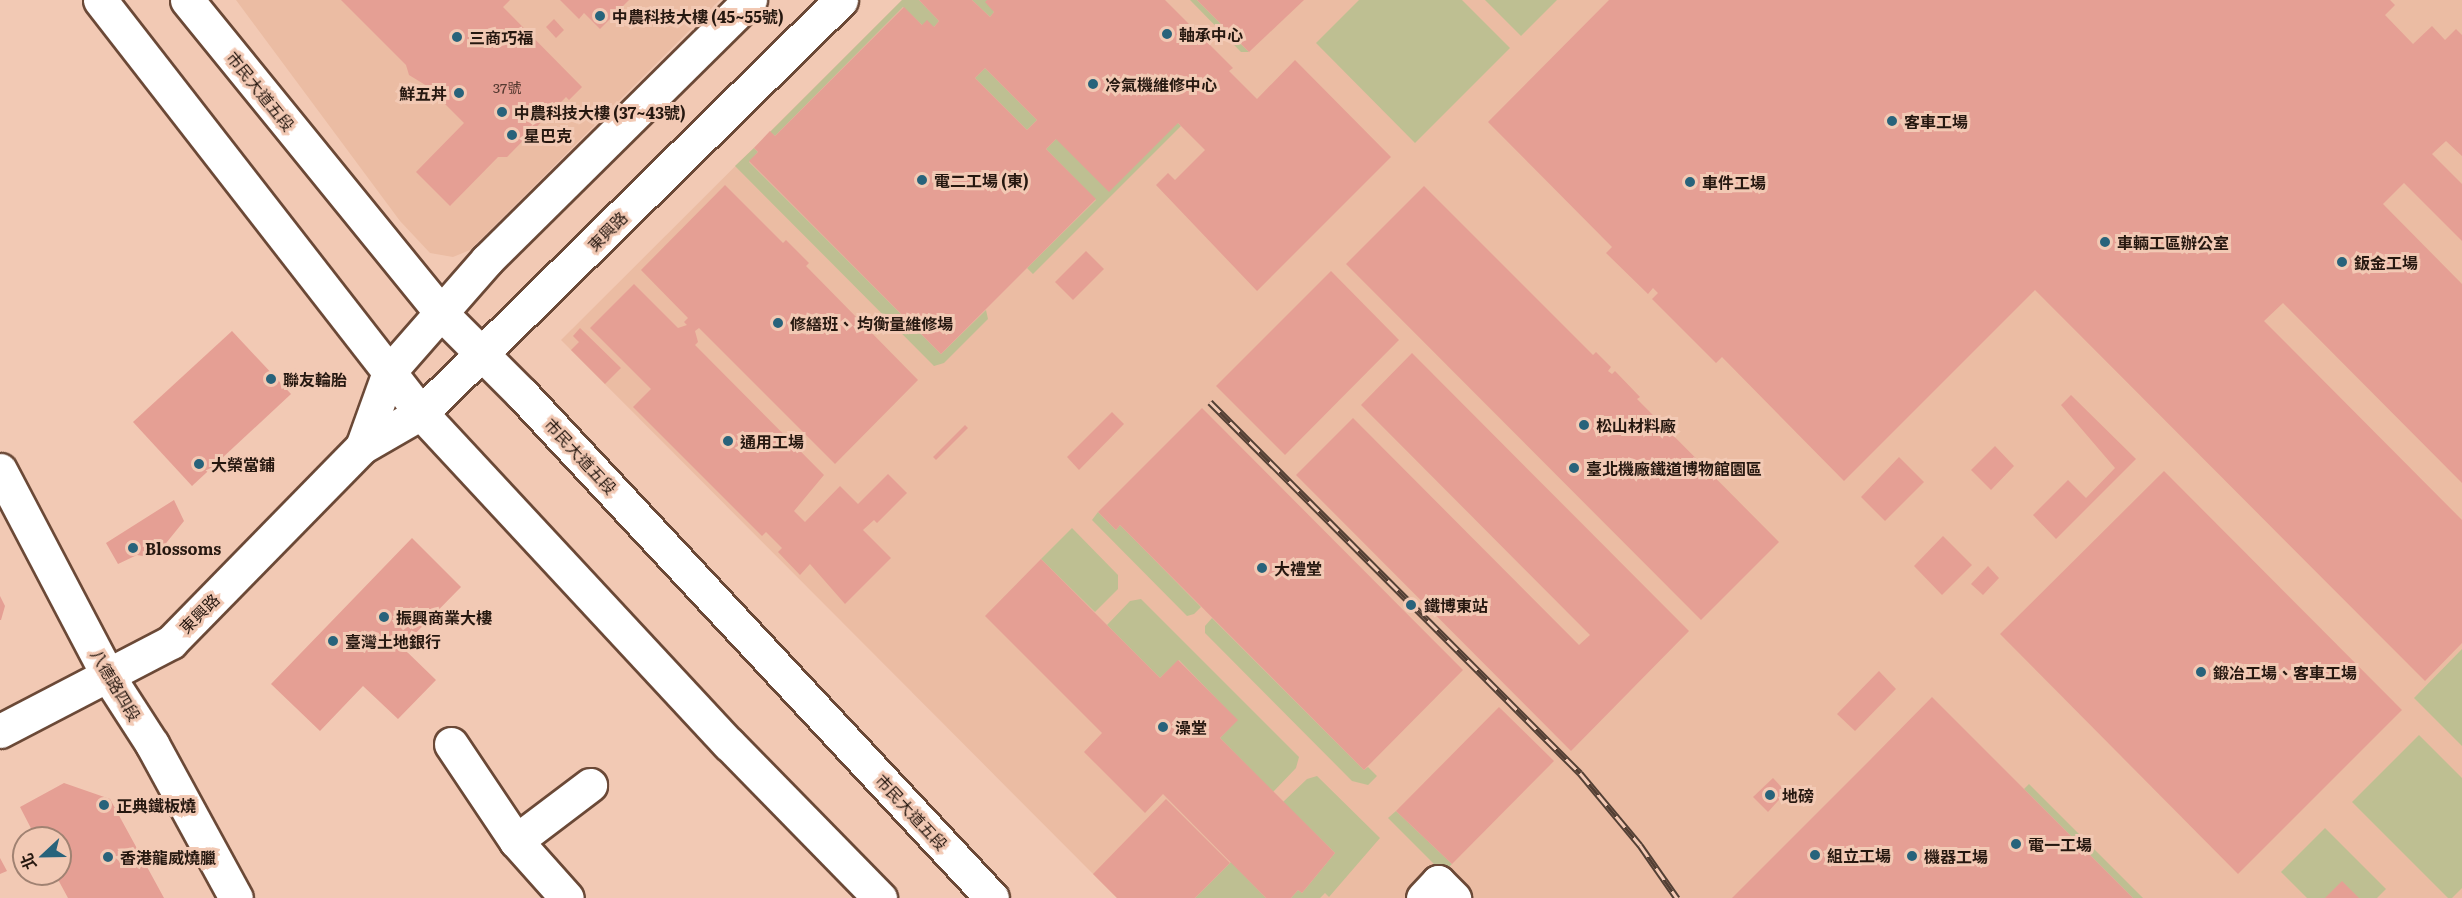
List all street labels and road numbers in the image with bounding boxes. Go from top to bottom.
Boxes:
street label: 市民大道五段 [223,48,299,134]
street label: 東興路 [583,207,631,255]
street label: 市民大道五段 [541,414,621,498]
street label: 東興路 [175,589,223,637]
street label: 八德路四段 [87,646,145,724]
street label: 市民大道五段 [872,770,952,854]

